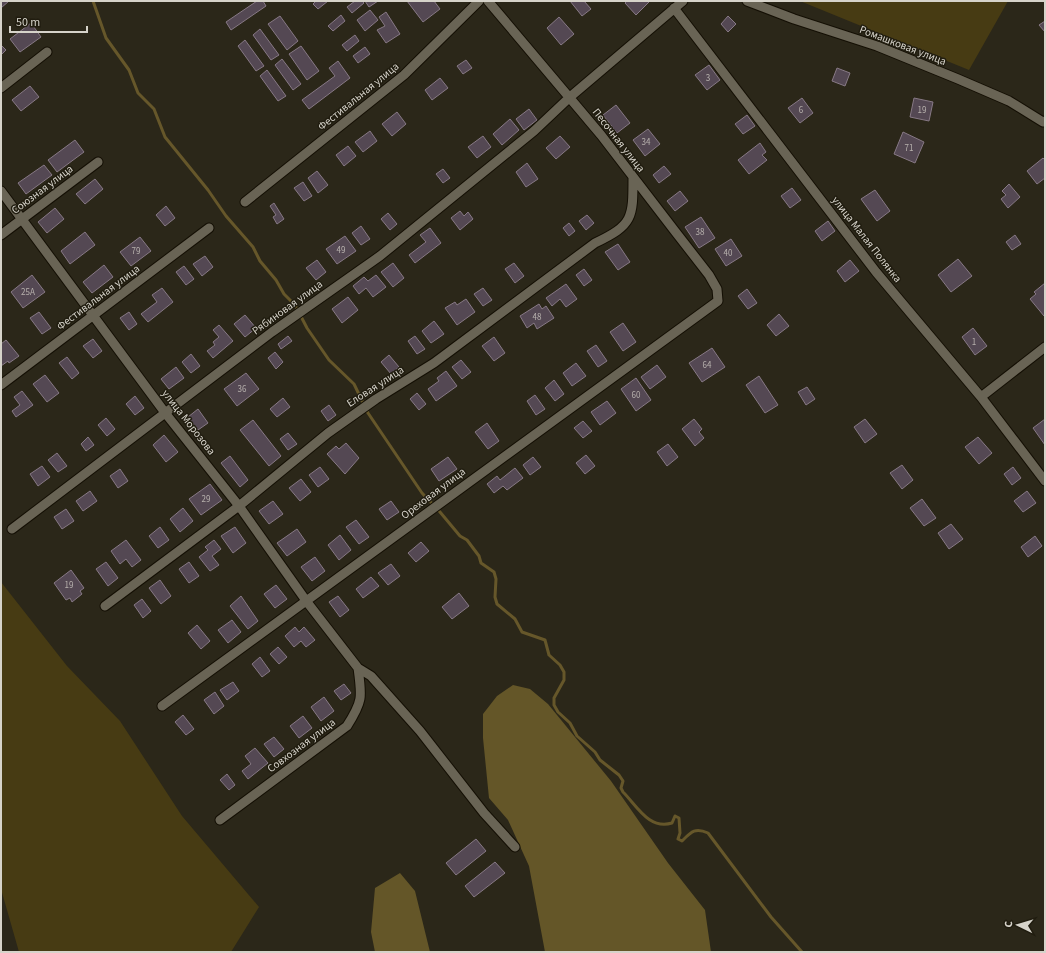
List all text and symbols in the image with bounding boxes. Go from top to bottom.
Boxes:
scale bar [10,8,87,34]
text: 50 m [16,14,40,31]
street label: Ромашковая улица [857,22,948,69]
street label: Фестивальная улица [315,59,402,134]
house number: 3 [706,72,711,85]
house number: 6 [799,104,804,117]
house number: 19 [918,104,927,117]
street label: Песочная улица [589,105,648,175]
house number: 34 [642,136,651,149]
house number: 71 [905,142,913,155]
street label: Союзная улица [8,161,76,218]
street label: улица Малая Полянка [828,193,905,285]
house number: 38 [696,226,705,239]
house number: 49 [337,244,346,257]
house number: 79 [132,245,141,258]
house number: 40 [724,247,733,260]
street label: Фестивальная улица [54,261,143,334]
street label: Рябиновая улица [249,277,326,338]
house number: 25А [21,286,35,299]
house number: 48 [533,311,542,324]
house number: 1 [972,336,976,349]
house number: 64 [703,359,712,372]
street label: Еловая улица [344,362,407,411]
house number: 36 [238,383,247,396]
street label: улица Морозова [158,387,219,458]
house number: 60 [632,389,641,402]
street label: Ореховая улица [398,464,469,523]
house number: 29 [202,493,211,506]
house number: 19 [65,579,74,592]
street label: Совхозная улица [264,715,338,776]
north arrow [998,905,1038,945]
text: С [1001,920,1016,928]

